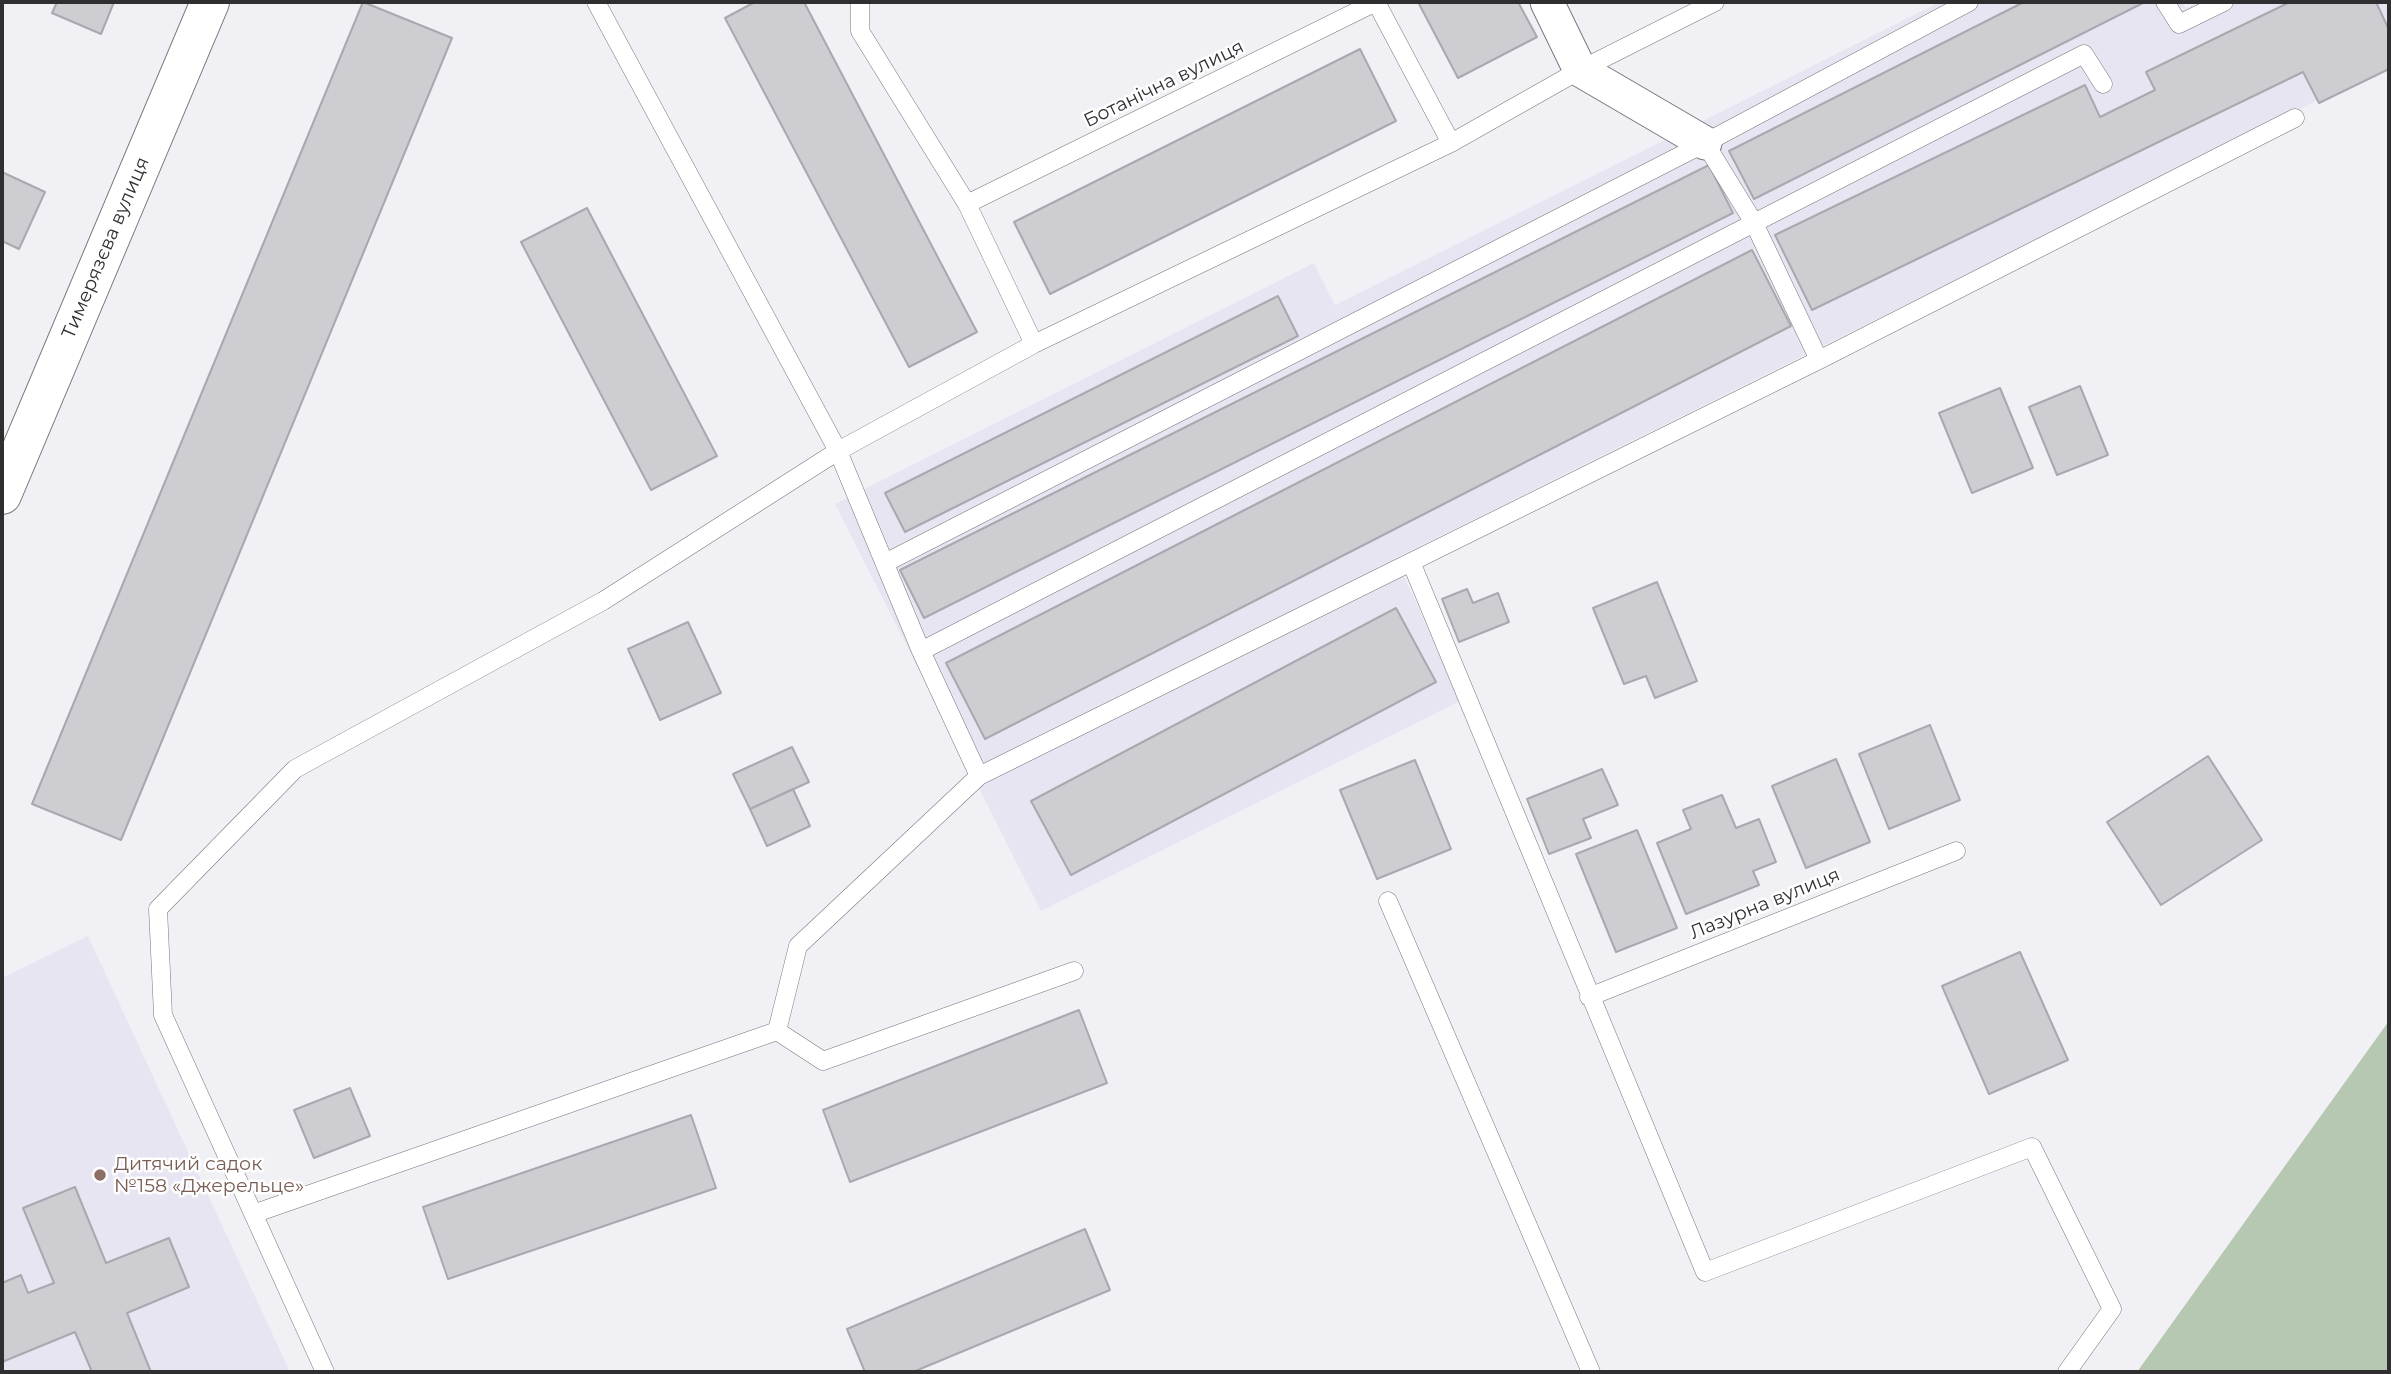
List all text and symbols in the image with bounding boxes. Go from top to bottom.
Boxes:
street label: Ботанічна вулиця [1080,35,1248,133]
street label: Тимерязєва вулиця [57,154,155,342]
street label: Лазурна вулиця [1687,863,1843,945]
place label: Дитячий садок №158 «Джерельце» [114,1153,304,1197]
marker: Дитячий садок №158 «Джерельце» [92,1167,108,1183]

